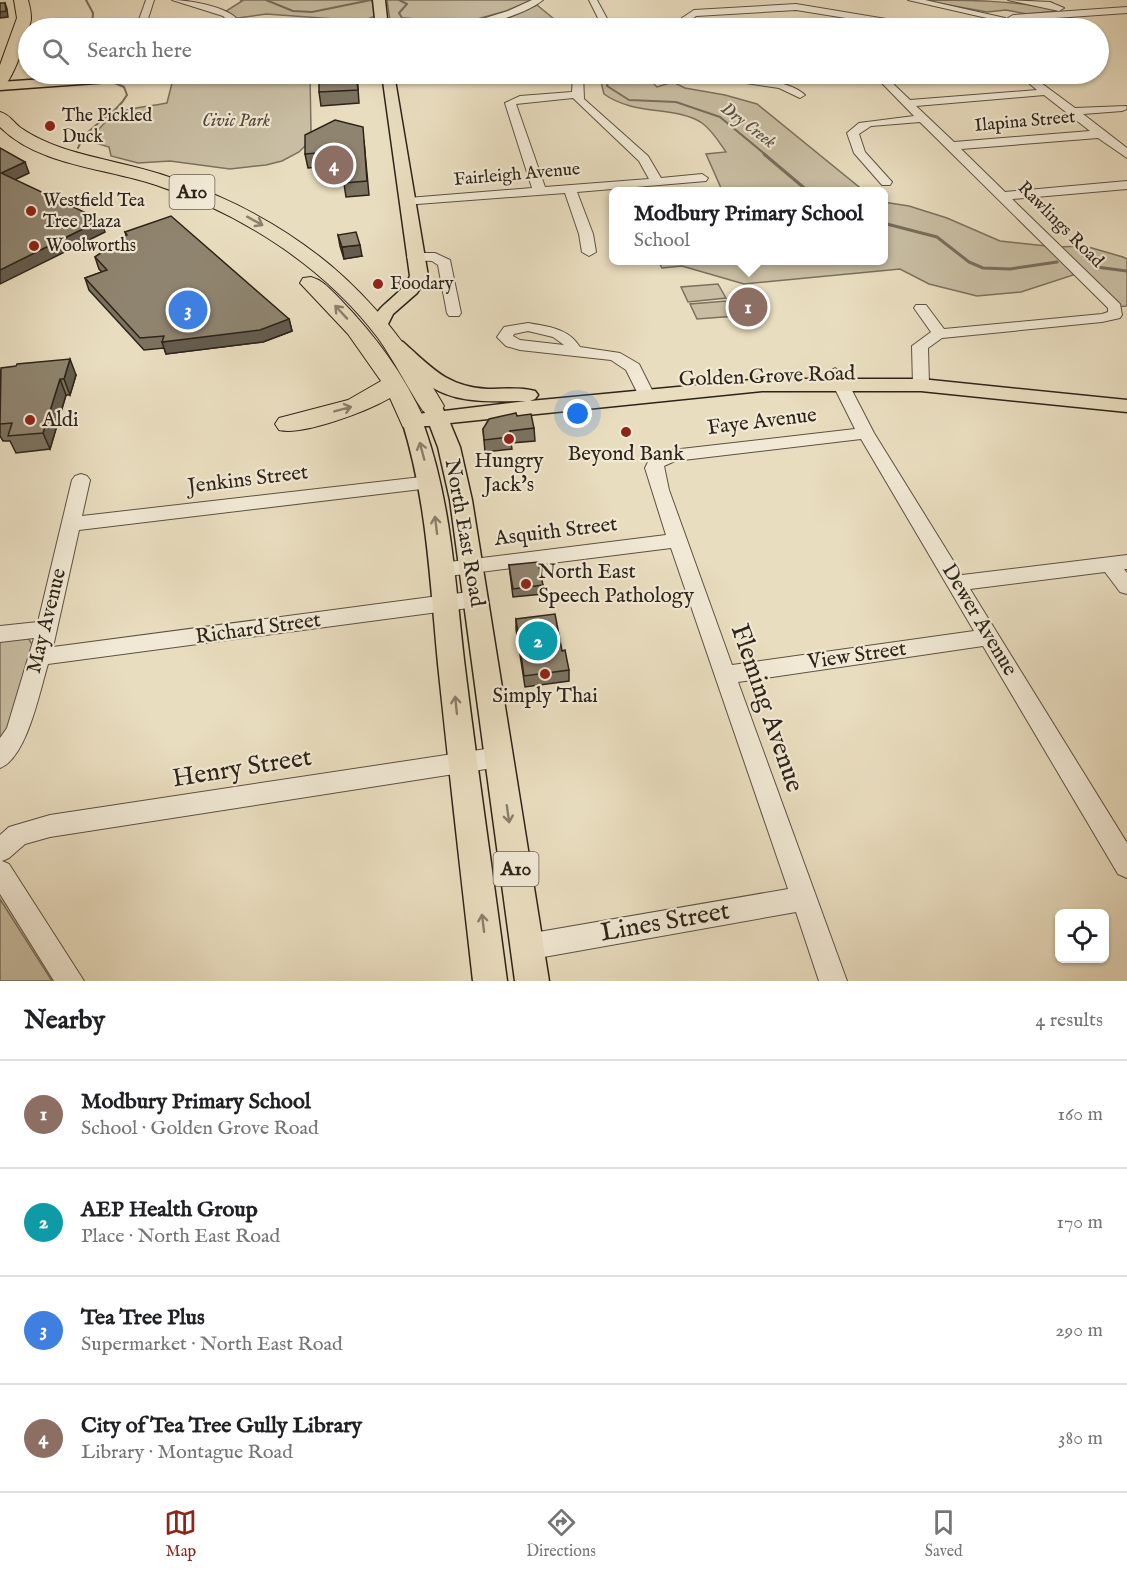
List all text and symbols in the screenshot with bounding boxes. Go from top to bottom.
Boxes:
search box [18,18,1109,84]
icon: search [39,35,72,68]
text: Search here [87,37,192,65]
water label: Dry Creek [716,98,780,154]
place label: The Pickled Duck [62,105,153,149]
street label: Ilapina Street [974,106,1076,138]
park label: Civic Park [202,110,270,133]
marker: The Pickled Duck [43,119,57,133]
pin: 4 [314,142,354,188]
street label: Fairleigh Avenue [453,158,581,192]
road number: A10 [170,175,214,209]
street label: Rawlings Road [1012,177,1108,273]
popup [609,187,888,265]
place label: Westfield Tea Tree Plaza [43,190,145,234]
text: Modbury Primary School [634,200,863,228]
marker: Westfield Tea Tree Plaza [24,204,38,218]
one-way arrow [246,216,263,228]
text: School [634,228,690,253]
place label: Woolworths [46,235,136,258]
marker: Woolworths [27,239,41,253]
place label: Foodary [390,273,454,296]
marker: Foodary [371,277,385,291]
pin: 1 [728,284,768,330]
pin: 3 [168,288,207,332]
one-way arrow [334,305,348,320]
street label: Golden Grove Road [678,360,857,394]
your location [563,399,592,428]
street label: Faye Avenue [706,402,819,442]
one-way arrow [334,403,353,415]
place label: Aldi [41,407,79,434]
marker: Aldi [23,413,37,427]
marker: Beyond Bank [619,425,633,439]
marker: Hungry Jack's [502,432,516,446]
place label: Beyond Bank [567,441,685,468]
one-way arrow [416,442,428,461]
place label: Hungry Jack's [474,448,544,499]
street label: North East Road [438,457,490,610]
street label: Jenkins Street [184,459,310,501]
street label: Asquith Street [492,511,619,553]
one-way arrow [430,515,441,535]
place label: North East Speech Pathology [538,559,695,610]
street label: Dewer Avenue [935,559,1023,681]
street label: May Avenue [21,565,73,677]
marker: North East Speech Pathology [519,577,533,591]
street label: Richard Street [194,607,322,651]
pin: 2 [518,618,558,664]
street label: Fleming Avenue [723,620,811,796]
street label: View Street [805,636,908,676]
marker: Simply Thai [538,667,552,681]
place label: Simply Thai [492,683,598,710]
one-way arrow [450,695,461,715]
street label: Henry Street [170,741,314,795]
one-way arrow [502,804,513,824]
road number: A10 [494,852,538,886]
street label: Lines Street [598,894,732,950]
map controls [1055,909,1109,963]
button: locate [1055,909,1109,963]
one-way arrow [477,914,488,933]
text: Nearby [24,1004,105,1037]
text: 4 results [1036,1008,1103,1033]
text: Modbury Primary School [81,1088,311,1116]
text: 1 [40,1102,47,1127]
text: 160 m [1057,1102,1103,1127]
text: School · Golden Grove Road [81,1116,319,1141]
text: AEP Health Group [81,1196,258,1224]
text: 2 [39,1210,48,1235]
text: 170 m [1057,1210,1103,1235]
text: Place · North East Road [81,1224,280,1249]
text: Tea Tree Plus [81,1304,205,1332]
text: 3 [40,1318,47,1343]
text: 290 m [1055,1318,1103,1343]
text: Supermarket · North East Road [81,1332,343,1357]
text: City of Tea Tree Gully Library [81,1412,362,1440]
text: 4 [39,1426,48,1451]
text: 380 m [1058,1426,1103,1451]
text: Library · Montague Road [81,1440,293,1465]
tab: Map [164,1506,197,1562]
tab: Directions [526,1506,596,1562]
tab: Saved [925,1506,963,1562]

